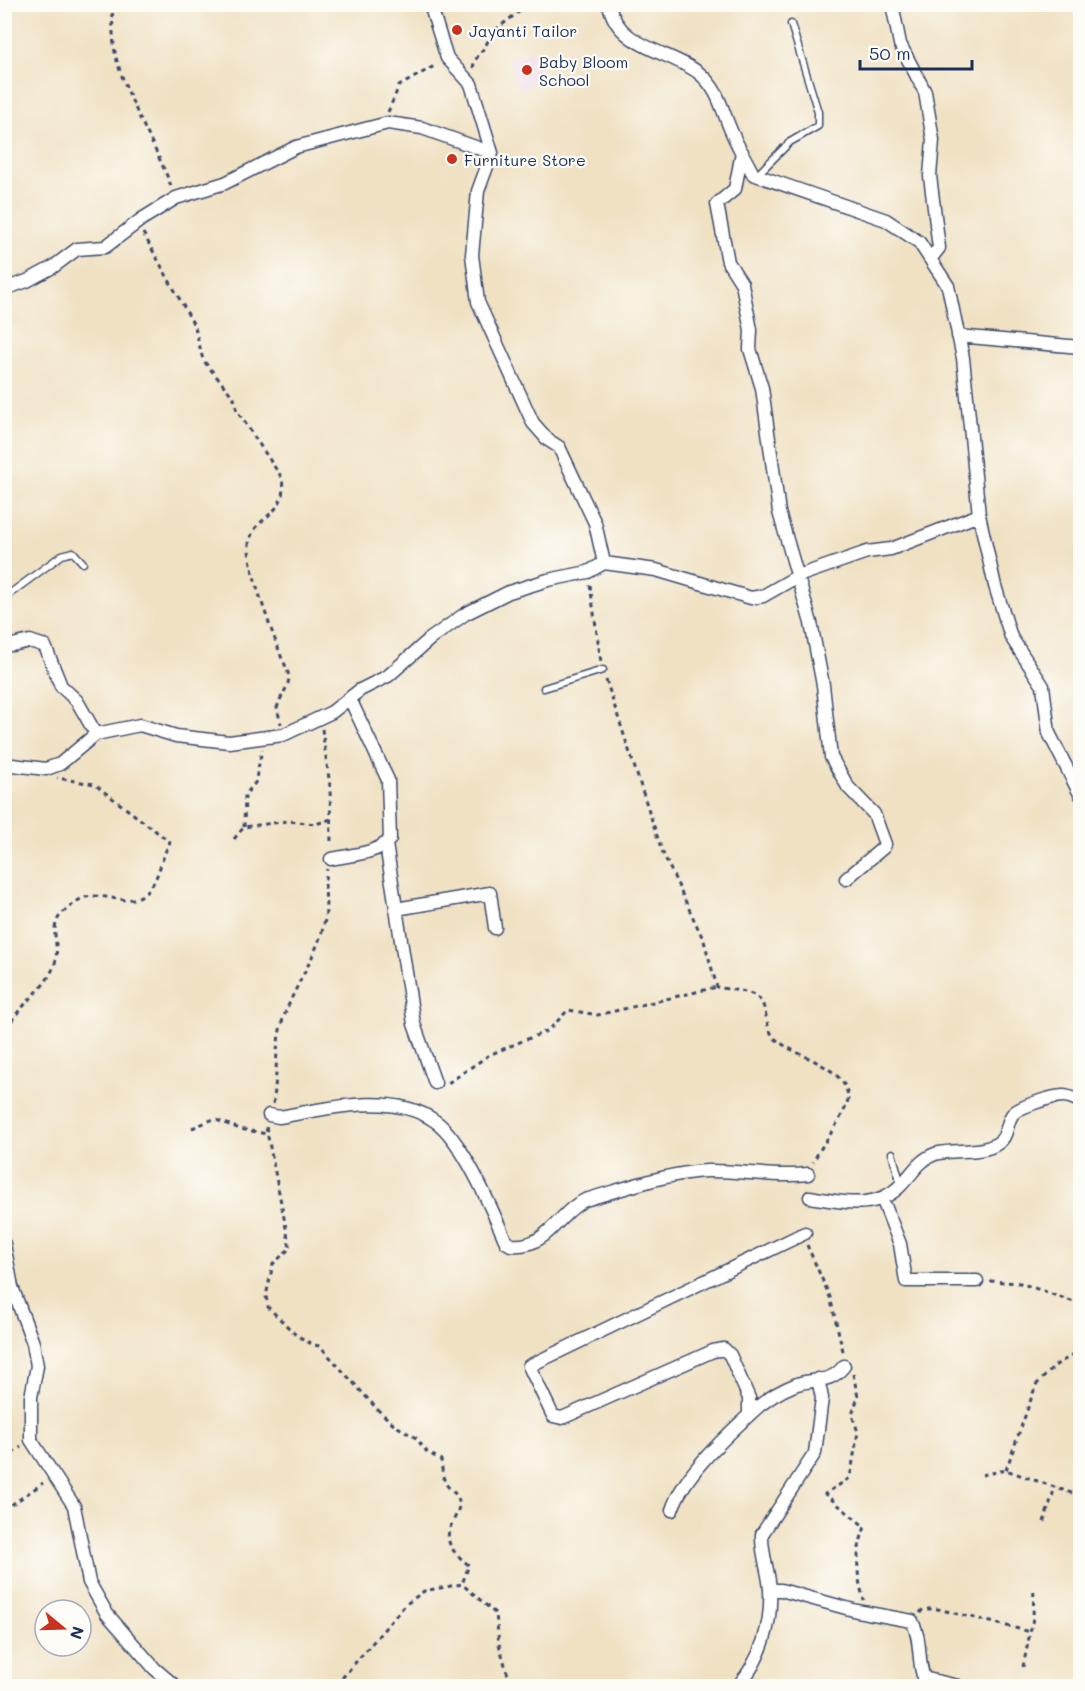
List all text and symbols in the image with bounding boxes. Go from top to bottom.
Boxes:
place label: Jayanti Tailor [469,20,577,41]
marker: Jayanti Tailor [450,23,464,37]
scale bar [860,33,972,71]
text: 50 m [869,41,911,65]
place label: Baby Bloom School [539,51,628,90]
marker: Baby Bloom School [520,63,534,77]
place label: Furniture Store [464,149,586,170]
marker: Furniture Store [445,152,459,166]
north arrow [33,1598,93,1658]
text: N [66,1624,90,1642]

